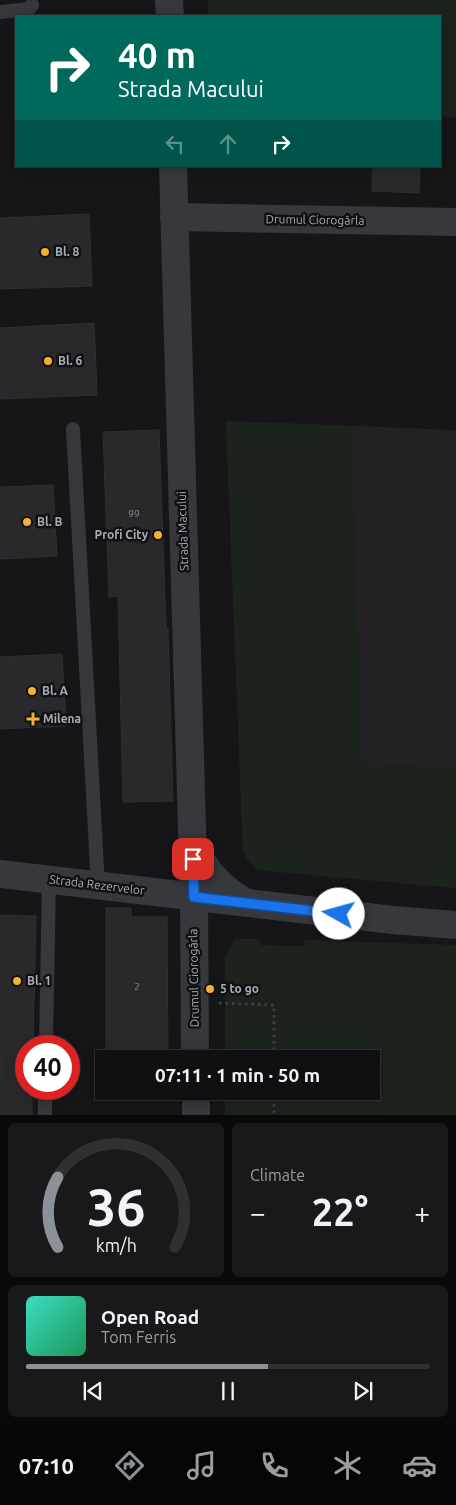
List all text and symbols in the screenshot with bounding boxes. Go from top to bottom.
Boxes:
icon: right [35,35,100,100]
text: 40 m [118,35,196,75]
text: Strada Macului [118,76,264,101]
icon: left [161,130,189,158]
icon: ahead [214,130,242,158]
icon: right [267,130,295,158]
street label: Drumul Ciorogârla [266,212,365,227]
place label: Bl. 8 [55,245,80,258]
marker: Bl. 8 [39,246,51,258]
place label: Bl. 6 [58,354,83,367]
marker: Bl. 6 [42,355,54,367]
street label: Strada Macului [175,491,190,571]
house number: 99 [128,508,140,519]
place label: Bl. B [37,515,63,528]
marker: Bl. B [21,516,33,528]
place label: Profi City [95,528,149,541]
marker: Profi City [152,529,164,541]
place label: Bl. A [42,684,69,697]
marker: Bl. A [26,685,38,697]
place label: Milena [43,712,81,725]
marker: Milena [27,713,39,725]
pin [172,838,214,880]
icon: arrive [179,845,207,873]
street label: Strada Rezervelor [49,872,146,897]
position arrow [312,887,364,939]
street label: Drumul Ciorogârla [186,929,201,1028]
place label: Bl. 1 [27,974,51,987]
marker: Bl. 1 [11,975,23,987]
house number: 2 [134,981,140,992]
place label: 5 to go [220,982,259,995]
marker: 5 to go [204,983,216,995]
speed limit sign: 40 [15,1035,80,1100]
text: 07:11 · 1 min · 50 m [155,1064,320,1086]
text: Climate [250,1166,305,1184]
text: 36 [87,1178,145,1236]
text: 22° [312,1191,368,1233]
text: − [250,1197,266,1228]
text: + [414,1197,430,1228]
text: km/h [95,1235,137,1255]
text: Open Road [101,1306,199,1328]
text: Tom Ferris [101,1328,176,1346]
icon: previous [79,1377,107,1405]
icon: pause [214,1377,242,1405]
icon: next [349,1377,377,1405]
icon: directions [112,1448,147,1483]
icon: music [184,1448,219,1483]
icon: phone [257,1448,292,1483]
icon: climate [330,1448,365,1483]
icon: car [402,1448,437,1483]
text: 07:10 [19,1453,74,1478]

